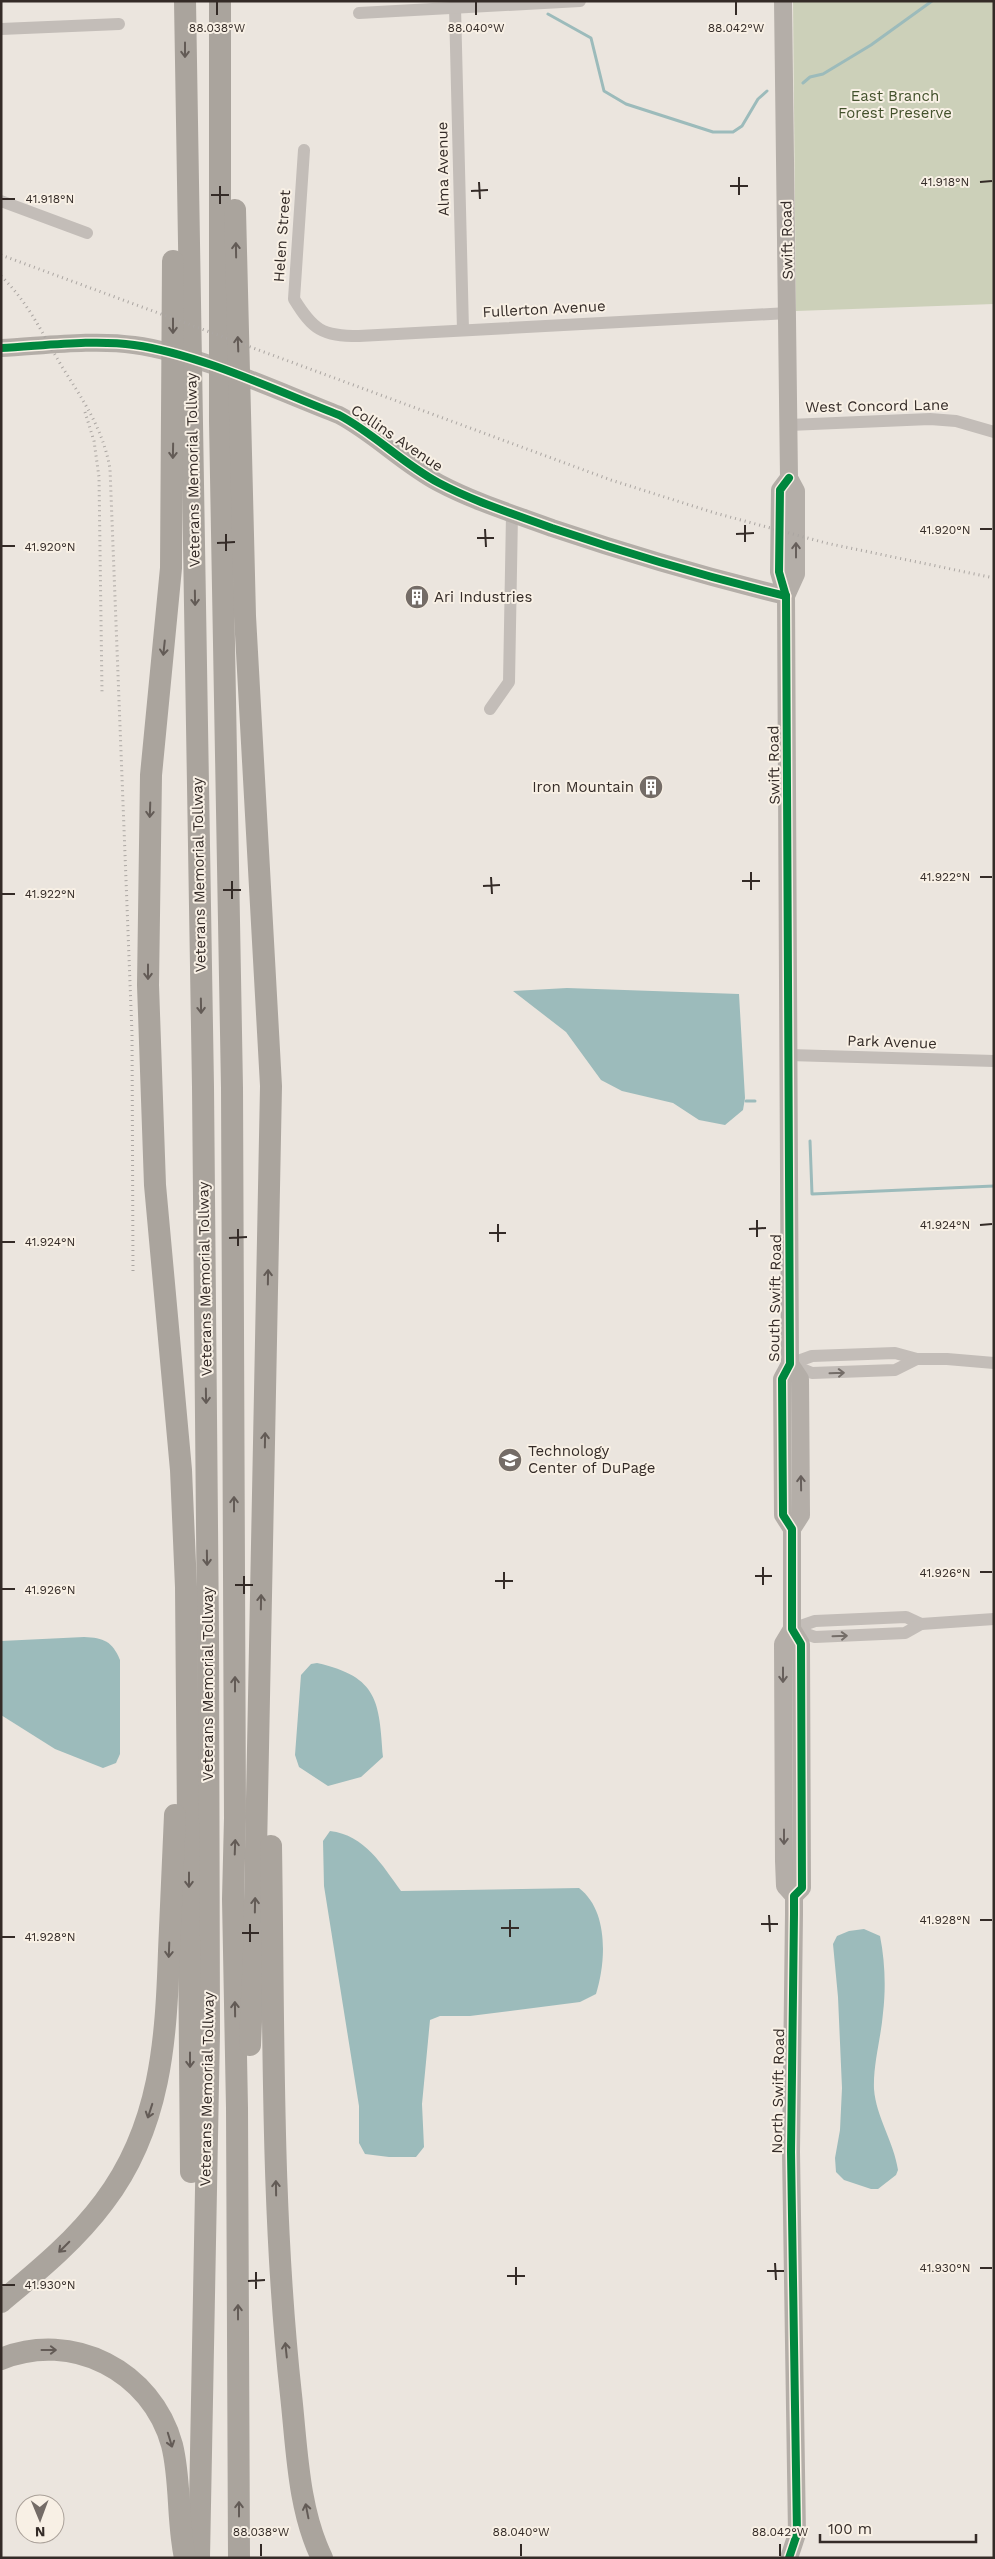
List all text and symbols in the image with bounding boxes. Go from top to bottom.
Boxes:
text: 88.038°W [189,21,246,35]
text: 88.040°W [447,21,505,35]
text: 88.042°W [708,21,765,35]
one-way arrow [180,42,190,58]
park label: East Branch Forest Preserve [838,87,952,122]
street label: Alma Avenue [433,122,453,216]
text: 41.918°N [921,175,969,189]
street label: Helen Street [270,189,294,283]
text: 41.918°N [26,192,74,206]
street label: Swift Road [777,200,797,280]
one-way arrow [231,243,241,259]
street label: Fullerton Avenue [482,297,606,321]
one-way arrow [168,318,178,334]
one-way arrow [233,336,243,352]
street label: Veterans Memorial Tollway [182,372,204,567]
street label: West Concord Lane [805,396,949,416]
street label: Collins Avenue [348,401,446,475]
one-way arrow [168,442,177,458]
text: 41.920°N [919,523,971,537]
text: 41.920°N [24,540,76,554]
one-way arrow [792,542,801,558]
building icon: Ari Industries [404,584,430,610]
place label: Ari Industries [434,588,532,606]
one-way arrow [190,590,200,606]
one-way arrow [159,640,169,656]
street label: Swift Road [764,725,784,805]
building icon: Iron Mountain [638,774,664,800]
street label: Veterans Memorial Tollway [188,777,210,972]
place label: Iron Mountain [532,778,634,796]
one-way arrow [145,801,155,817]
text: 41.922°N [920,870,970,884]
text: 41.922°N [25,887,75,901]
one-way arrow [143,964,153,980]
one-way arrow [197,998,206,1014]
street label: Park Avenue [847,1031,937,1053]
street label: Veterans Memorial Tollway [194,1181,216,1376]
text: 41.924°N [920,1218,970,1232]
street label: South Swift Road [765,1234,785,1362]
text: 41.924°N [25,1235,75,1249]
one-way arrow [263,1269,273,1286]
one-way arrow [829,1368,845,1377]
one-way arrow [201,1387,211,1403]
one-way arrow [260,1432,270,1448]
place label: Technology Center of DuPage [528,1442,656,1477]
school or university icon: Technology Center of DuPage [497,1447,523,1473]
one-way arrow [796,1475,805,1491]
one-way arrow [229,1496,239,1512]
one-way arrow [202,1550,212,1566]
text: 41.926°N [919,1566,971,1580]
text: 41.926°N [24,1583,76,1597]
street label: Veterans Memorial Tollway [199,1586,217,1781]
one-way arrow [257,1594,266,1610]
one-way arrow [831,1631,847,1641]
one-way arrow [778,1666,788,1683]
one-way arrow [230,1676,240,1692]
one-way arrow [779,1829,789,1845]
one-way arrow [230,1839,239,1855]
one-way arrow [185,1872,194,1888]
one-way arrow [250,1897,260,1913]
text: 41.928°N [919,1913,971,1927]
text: 41.928°N [24,1930,76,1944]
one-way arrow [165,1942,174,1958]
street label: Veterans Memorial Tollway [196,1991,218,2186]
one-way arrow [231,2001,240,2017]
street label: North Swift Road [768,2028,788,2154]
one-way arrow [185,2052,195,2068]
one-way arrow [144,2102,154,2118]
one-way arrow [272,2180,281,2196]
one-way arrow [58,2241,71,2253]
text: 41.930°N [920,2261,970,2275]
text: 41.930°N [25,2278,75,2292]
one-way arrow [233,2304,243,2320]
one-way arrow [281,2343,291,2359]
one-way arrow [40,2345,56,2355]
one-way arrow [165,2431,175,2447]
north arrow [15,2494,65,2544]
one-way arrow [234,2501,244,2518]
one-way arrow [302,2504,312,2520]
scale bar [820,2512,976,2544]
text: 100 m [828,2520,872,2538]
text: N [35,2524,46,2540]
text: 88.038°W [233,2525,290,2539]
text: 88.040°W [492,2525,550,2539]
text: 88.042°W [752,2525,809,2539]

